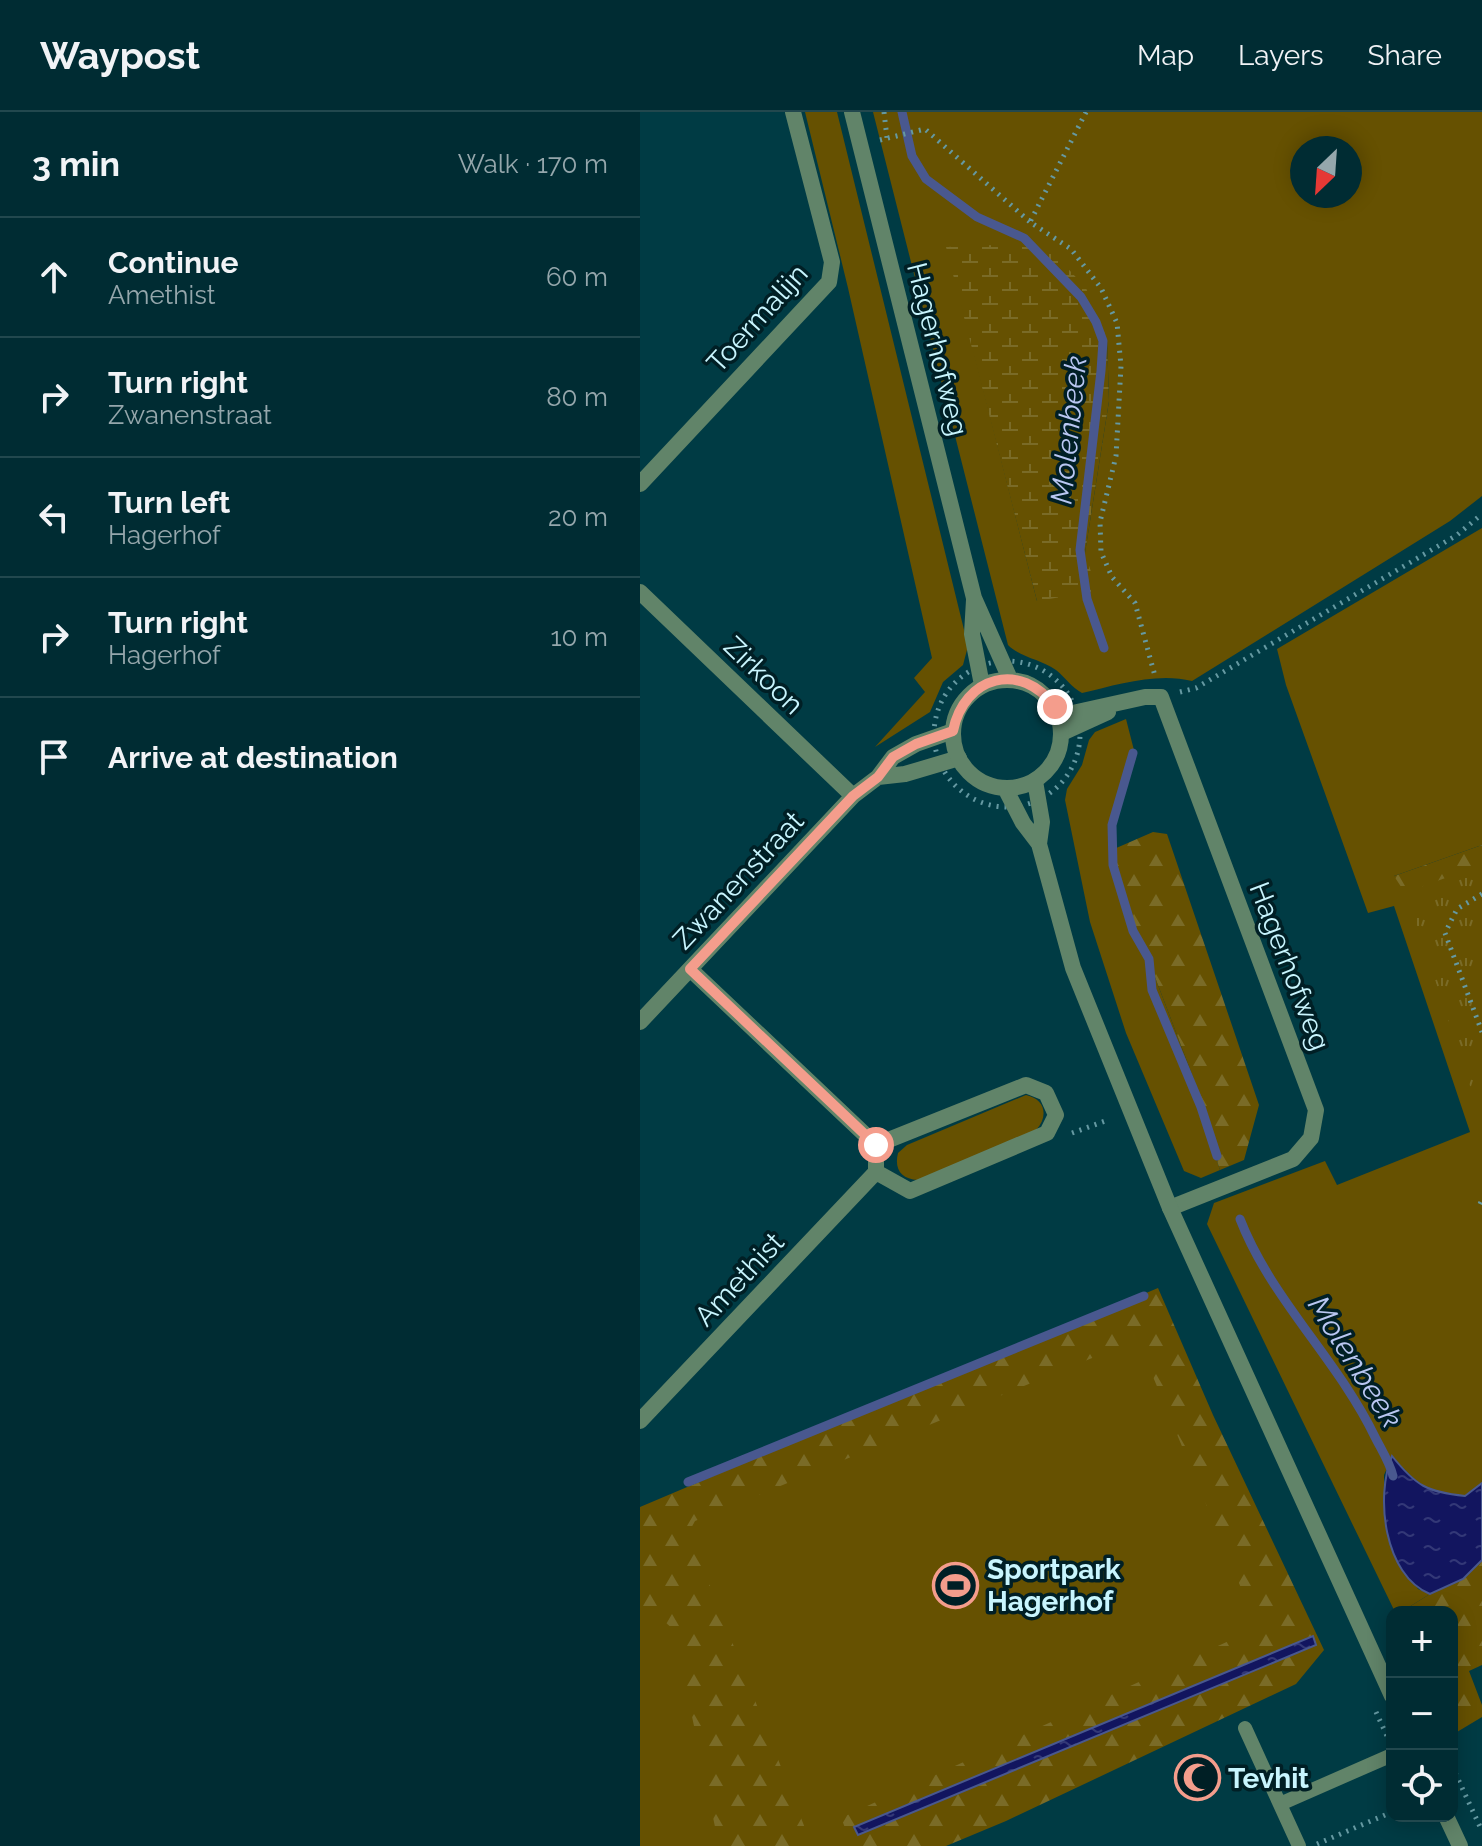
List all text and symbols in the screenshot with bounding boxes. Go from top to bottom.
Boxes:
text: Waypost [40,33,200,78]
text: Map [1137,39,1194,72]
text: Layers [1238,39,1324,72]
text: Share [1368,39,1442,72]
north arrow [1290,136,1362,208]
text: 3 min [32,144,120,184]
text: Walk · 170 m [458,149,608,179]
text: Continue [108,245,239,280]
icon: ahead [32,255,76,299]
street label: Toermalijn [700,257,815,379]
street label: Hagerhofweg [900,259,975,439]
text: 60 m [546,262,608,292]
text: Amethist [108,280,215,310]
water label: Molenbeek [1043,354,1094,506]
text: Turn right [108,365,248,400]
icon: right [32,375,76,419]
text: 80 m [546,382,608,412]
text: Zwanenstraat [108,400,272,430]
text: Turn left [108,485,230,520]
icon: left [32,495,76,539]
text: 20 m [548,502,608,532]
text: Hagerhof [108,520,221,550]
text: Turn right [108,605,248,640]
icon: right [32,615,76,659]
text: 10 m [550,622,608,652]
street label: Zirkoon [717,630,810,721]
text: Hagerhof [108,640,221,670]
route end [1037,689,1073,725]
icon: arrive [32,735,76,779]
text: Arrive at destination [108,740,398,775]
street label: Zwanenstraat [666,804,811,956]
street label: Hagerhofweg [1242,877,1337,1055]
route start [858,1127,894,1163]
street label: Amethist [688,1225,791,1333]
water label: Molenbeek [1301,1289,1410,1434]
place label: Sportpark Hagerhof [987,1553,1121,1618]
sports icon: Sportpark Hagerhof [932,1561,980,1609]
map controls [1386,1606,1458,1822]
button: + [1386,1606,1458,1678]
button: − [1386,1678,1458,1750]
button: locate [1386,1750,1458,1822]
mosque icon: Tevhit [1173,1754,1221,1802]
place label: Tevhit [1228,1762,1309,1795]

